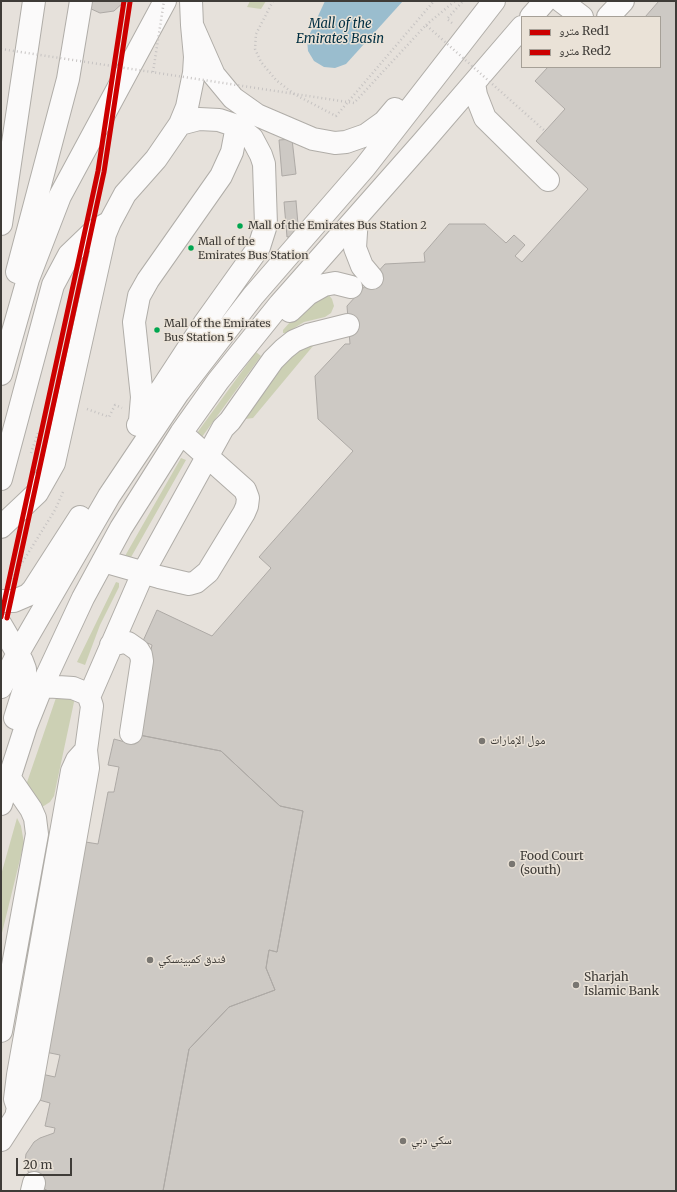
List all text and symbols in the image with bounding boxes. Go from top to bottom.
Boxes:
water label: Mall of the Emirates Basin [296,16,384,47]
legend [521,16,661,68]
text: مترو Red1 [559,23,609,38]
text: مترو Red2 [559,43,611,58]
place label: Mall of the Emirates Bus Station 2 [248,219,427,233]
marker: Mall of the Emirates Bus Station 2 [235,221,245,231]
place label: Mall of the Emirates Bus Station [198,235,308,261]
marker: Mall of the Emirates Bus Station [186,243,196,253]
place label: Mall of the Emirates Bus Station 5 [164,317,271,343]
marker: Mall of the Emirates Bus Station 5 [152,325,162,335]
place label: مول الإمارات [490,734,545,748]
marker: مول الإمارات [477,736,487,746]
place label: Food Court (south) [520,850,584,878]
marker: Food Court (south) [507,859,517,869]
place label: فندق كمبينسكي [158,953,226,967]
marker: فندق كمبينسكي [145,955,155,965]
place label: Sharjah Islamic Bank [584,971,659,999]
marker: Sharjah Islamic Bank [571,980,581,990]
place label: سكي دبي [411,1134,452,1148]
marker: سكي دبي [398,1136,408,1146]
scale bar [18,1150,74,1176]
text: 20 m [23,1157,52,1172]

